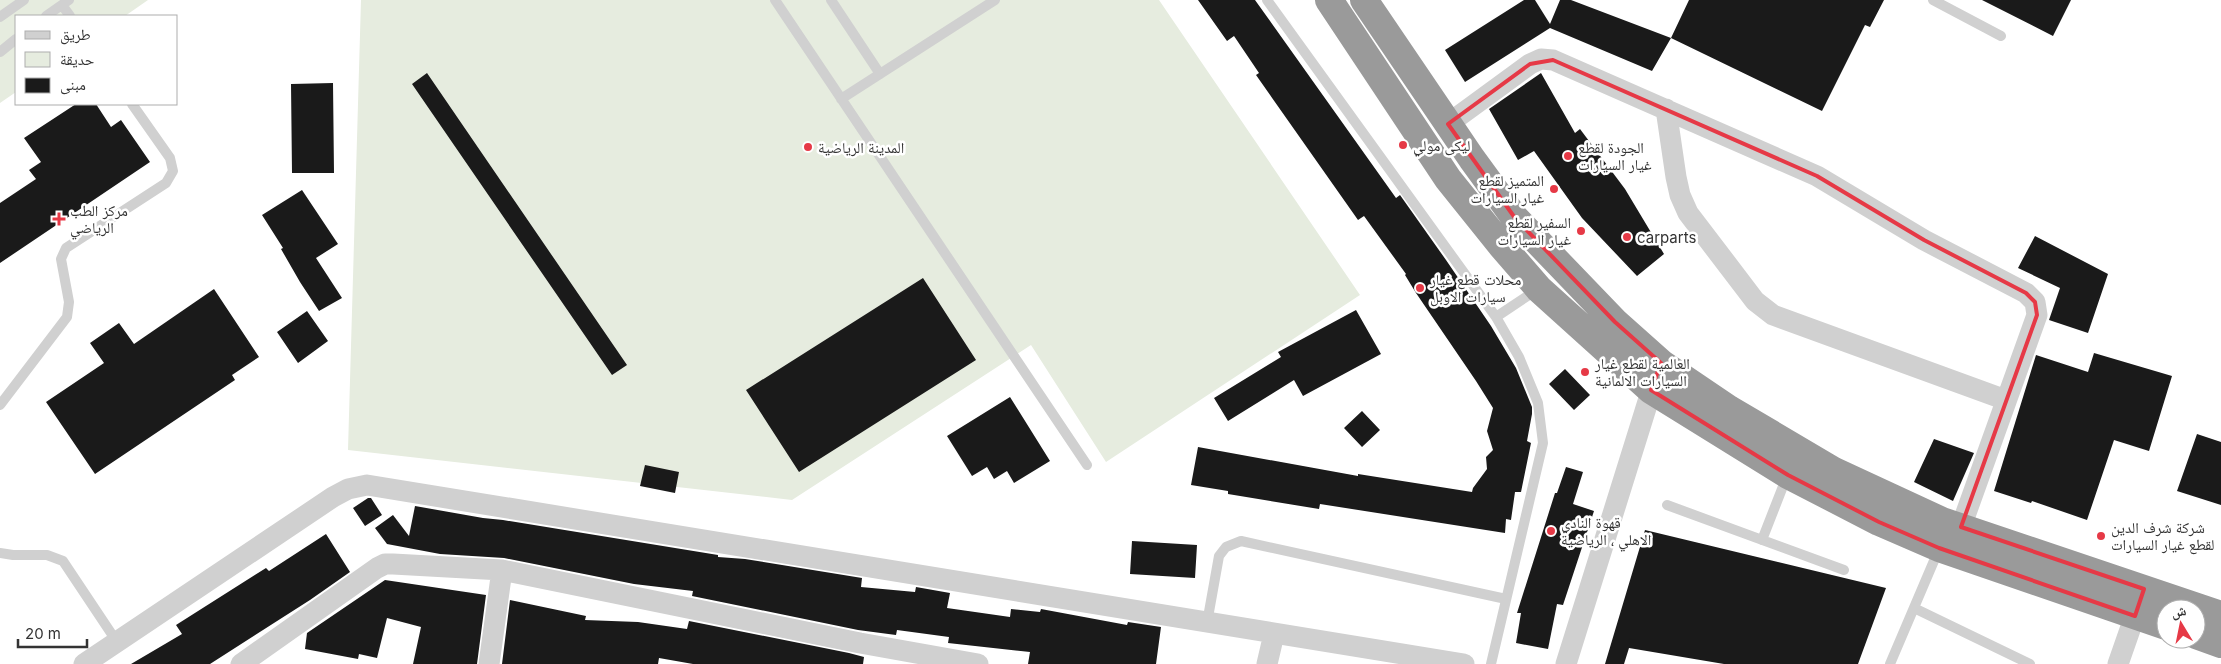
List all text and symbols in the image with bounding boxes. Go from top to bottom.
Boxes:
legend [15,15,178,105]
text: طريق [60,25,91,45]
text: حديقة [60,50,95,69]
text: مبنى [60,75,86,95]
place label: ليكى مولي [1413,136,1470,157]
place label: المدينة الرياضية [818,138,904,157]
place label: الجودة لقطع غيار السيارات [1578,138,1652,174]
marker: ليكى مولي [1397,139,1409,151]
marker: المدينة الرياضية [802,141,814,153]
marker: الجودة لقطع غيار السيارات [1562,150,1574,162]
place label: المتميز لقطع غيار السيارات [1470,171,1544,207]
marker: المتميز لقطع غيار السيارات [1548,183,1560,195]
place label: مركز الطب الرياضي [70,201,128,239]
marker: مركز الطب الرياضي [52,212,66,226]
place label: السفير لقطع غيار السيارات [1497,213,1571,249]
marker: السفير لقطع غيار السيارات [1575,225,1587,237]
place label: carparts [1637,228,1696,247]
marker: carparts [1621,231,1633,243]
place label: محلات قطع غيار سيارات الاوبل [1429,270,1522,307]
marker: محلات قطع غيار سيارات الاوبل [1414,282,1426,294]
place label: العالمية لقطع غيار السيارات الالمانية [1594,354,1690,390]
marker: العالمية لقطع غيار السيارات الالمانية [1579,366,1591,378]
place label: قهوة النادي الاهلي ، الرياضية [1561,513,1651,551]
place label: شركة شرف الدين لقطع غيار السيارات [2111,518,2214,555]
marker: قهوة النادي الاهلي ، الرياضية [1545,525,1557,537]
marker: شركة شرف الدين لقطع غيار السيارات [2095,530,2107,542]
north arrow [2156,599,2206,649]
text: ش [2170,601,2188,621]
scale bar [18,616,86,648]
text: 20 m [25,624,61,643]

